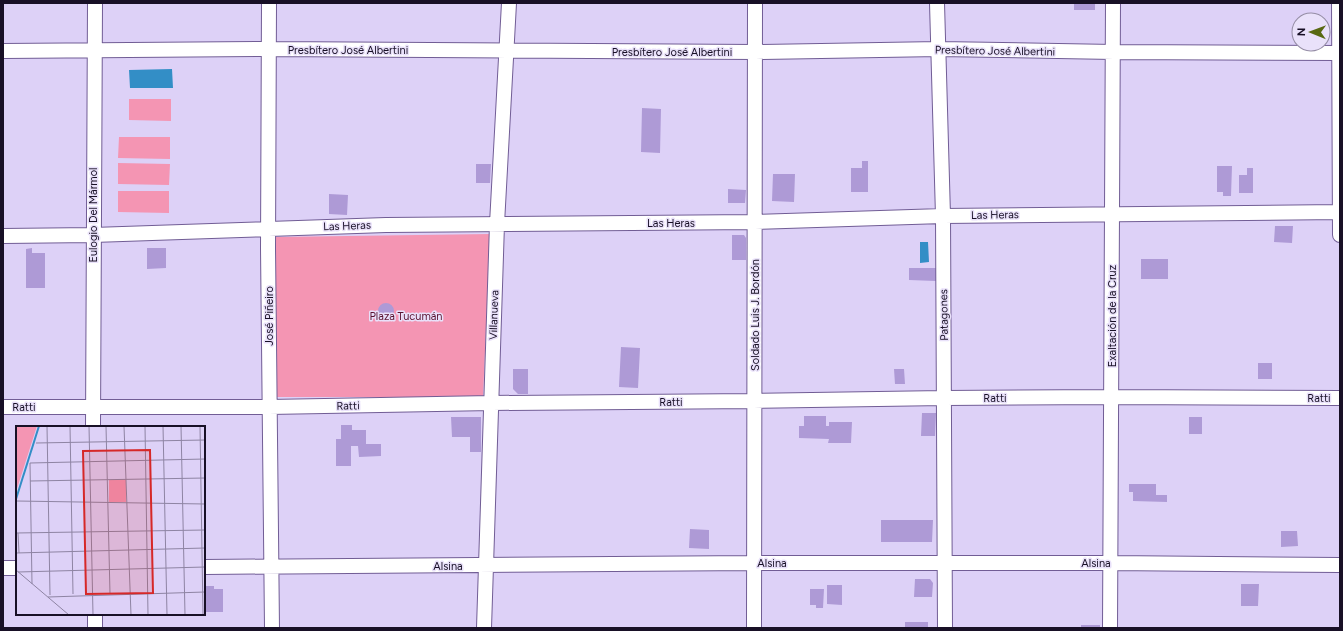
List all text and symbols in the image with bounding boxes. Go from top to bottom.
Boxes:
north arrow [1291,12,1331,52]
text: N [1295,27,1308,36]
street label: Presbítero José Albertini [935,43,1055,59]
street label: Presbítero José Albertini [288,44,408,57]
street label: Presbítero José Albertini [612,46,732,59]
street label: Eulogio Del Mármol [87,167,100,263]
street label: Las Heras [971,208,1019,222]
street label: Las Heras [647,217,695,230]
street label: Las Heras [323,219,371,233]
street label: Soldado Luis J. Bordón [749,259,762,371]
street label: Exaltación de la Cruz [1106,265,1119,367]
street label: José Piñeiro [263,286,276,346]
street label: Patagones [937,289,951,341]
street label: Villanueva [487,290,501,340]
park label: Plaza Tucumán [369,310,443,323]
street label: Ratti [983,392,1007,405]
street label: Ratti [1307,392,1331,405]
street label: Ratti [659,396,683,409]
street label: Ratti [336,399,360,413]
street label: Ratti [12,401,36,414]
inset map [16,426,205,615]
street label: Alsina [757,557,787,570]
street label: Alsina [1081,557,1111,570]
street label: Alsina [433,560,463,573]

